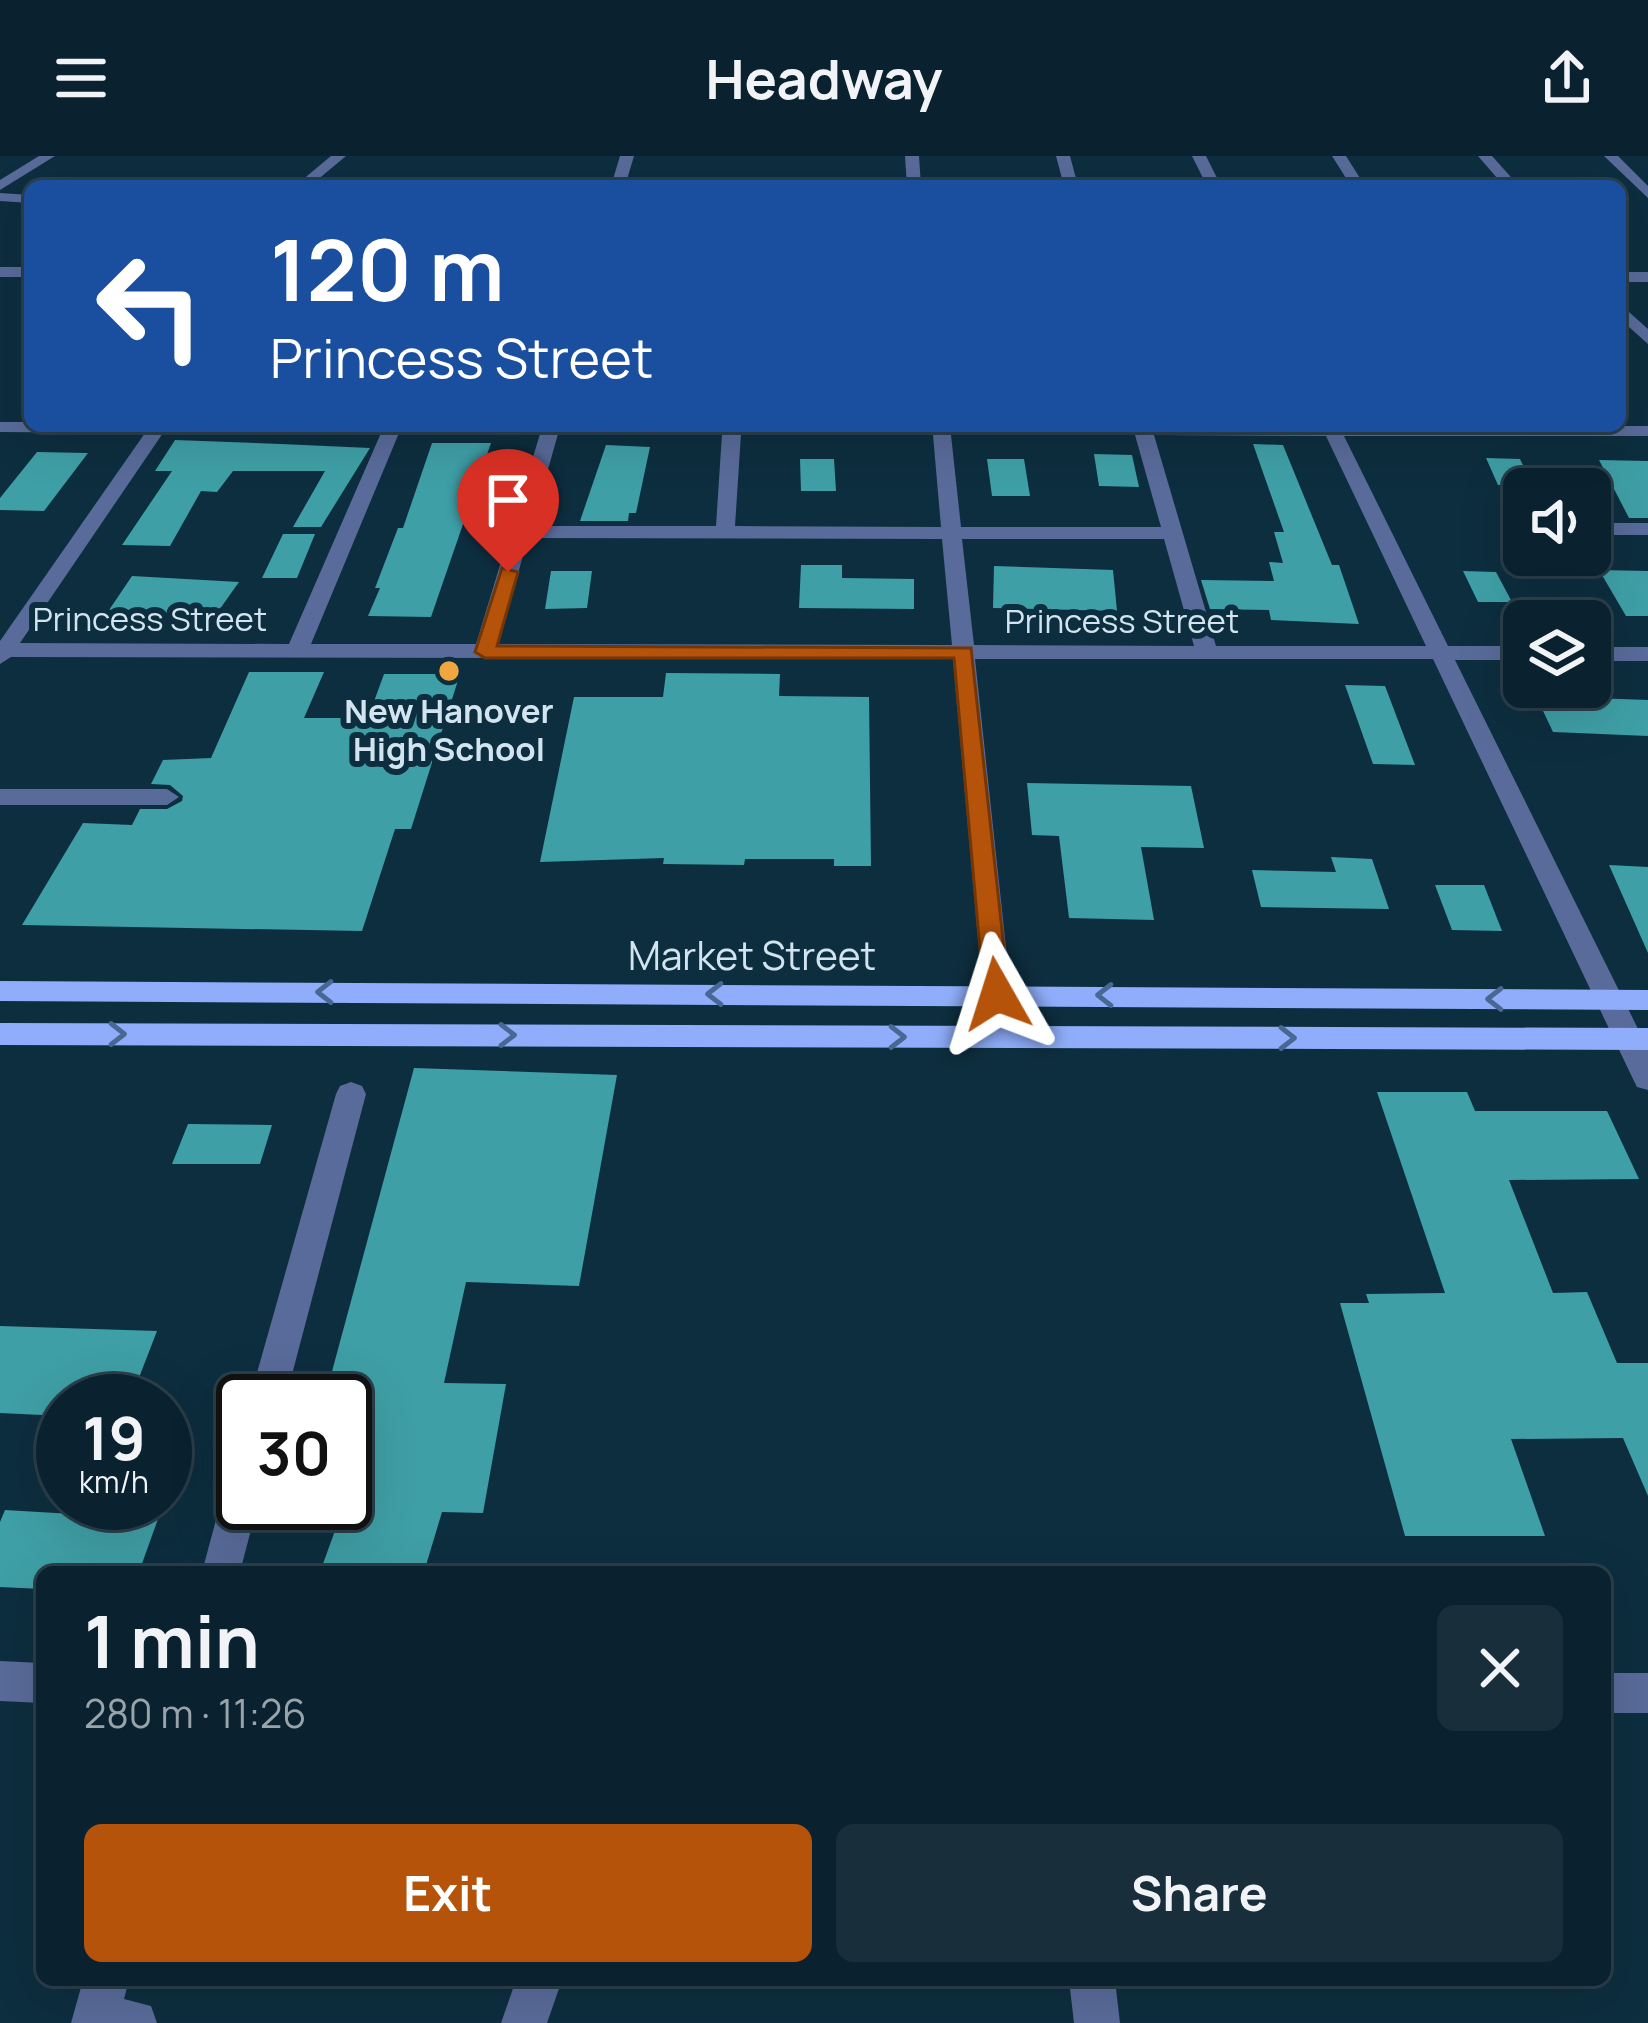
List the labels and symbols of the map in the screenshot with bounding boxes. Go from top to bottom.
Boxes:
pin [457,449,559,572]
street label: Princess Street [33,596,267,641]
street label: Princess Street [1005,598,1239,643]
marker: New Hanover High School [436,658,462,684]
place label: New Hanover High School [344,688,554,771]
street label: Market Street [628,928,876,982]
position arrow [934,931,1060,1057]
one-way arrow [315,980,334,1006]
one-way arrow [705,981,723,1007]
one-way arrow [1095,983,1114,1009]
one-way arrow [1485,986,1504,1012]
one-way arrow [109,1021,127,1047]
one-way arrow [498,1022,517,1048]
one-way arrow [889,1024,907,1050]
one-way arrow [1279,1025,1297,1051]
speed limit sign: 30 [216,1374,372,1530]

